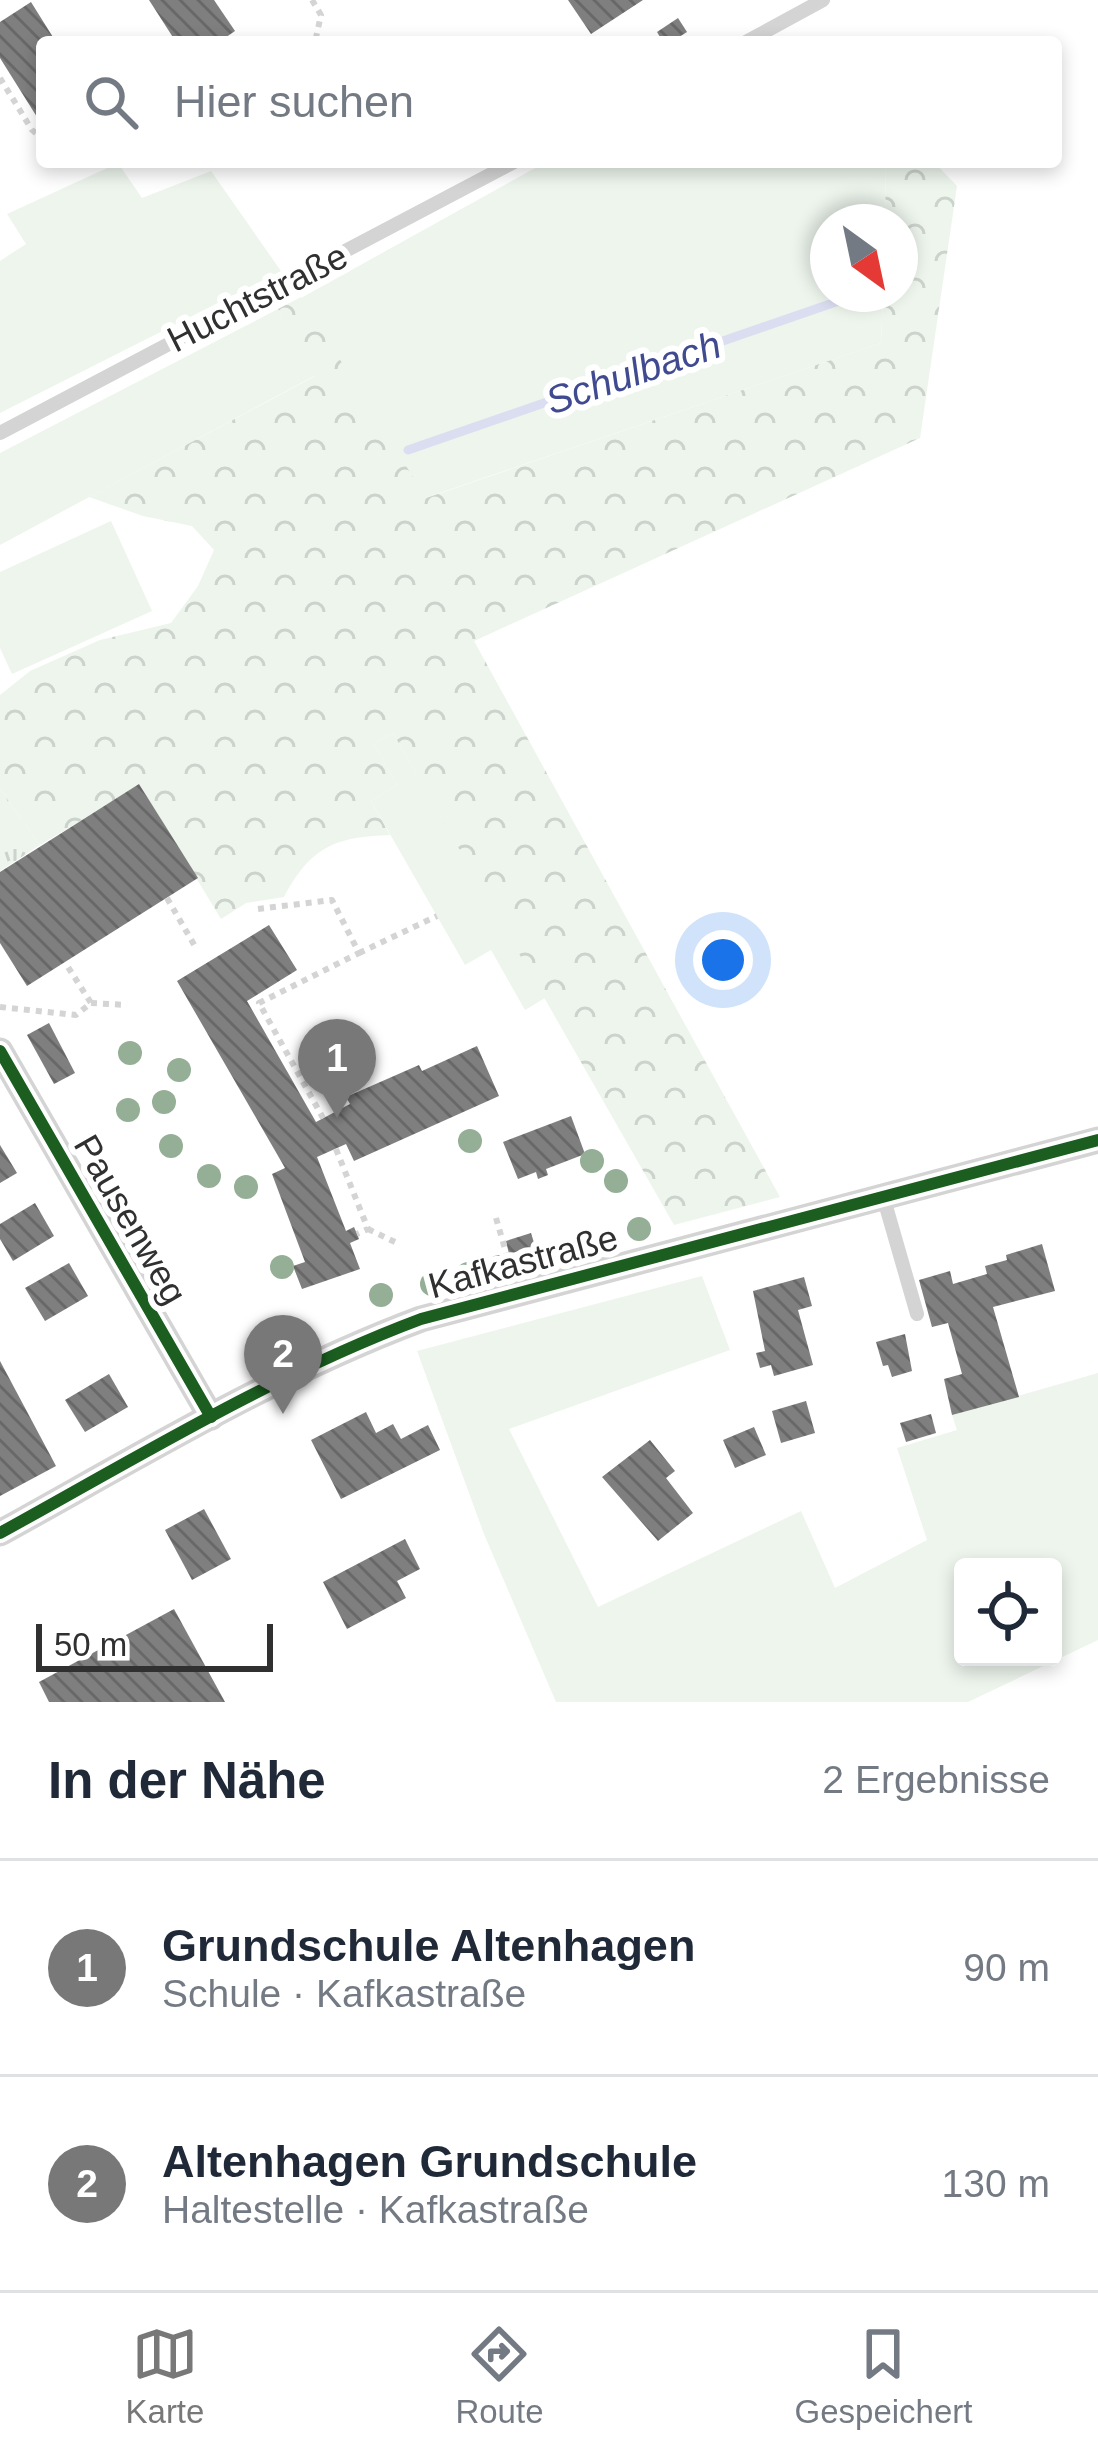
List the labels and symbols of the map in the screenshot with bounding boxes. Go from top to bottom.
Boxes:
north arrow [810,204,918,312]
street label: Huchtstraße [161,235,354,360]
water label: Schulbach [540,322,726,422]
your location [693,930,753,990]
pin: 1 [298,1019,376,1118]
street label: Pausenweg [66,1128,195,1311]
street label: Kafkastraße [424,1217,622,1306]
pin: 2 [244,1315,322,1414]
scale bar [36,1618,273,1671]

